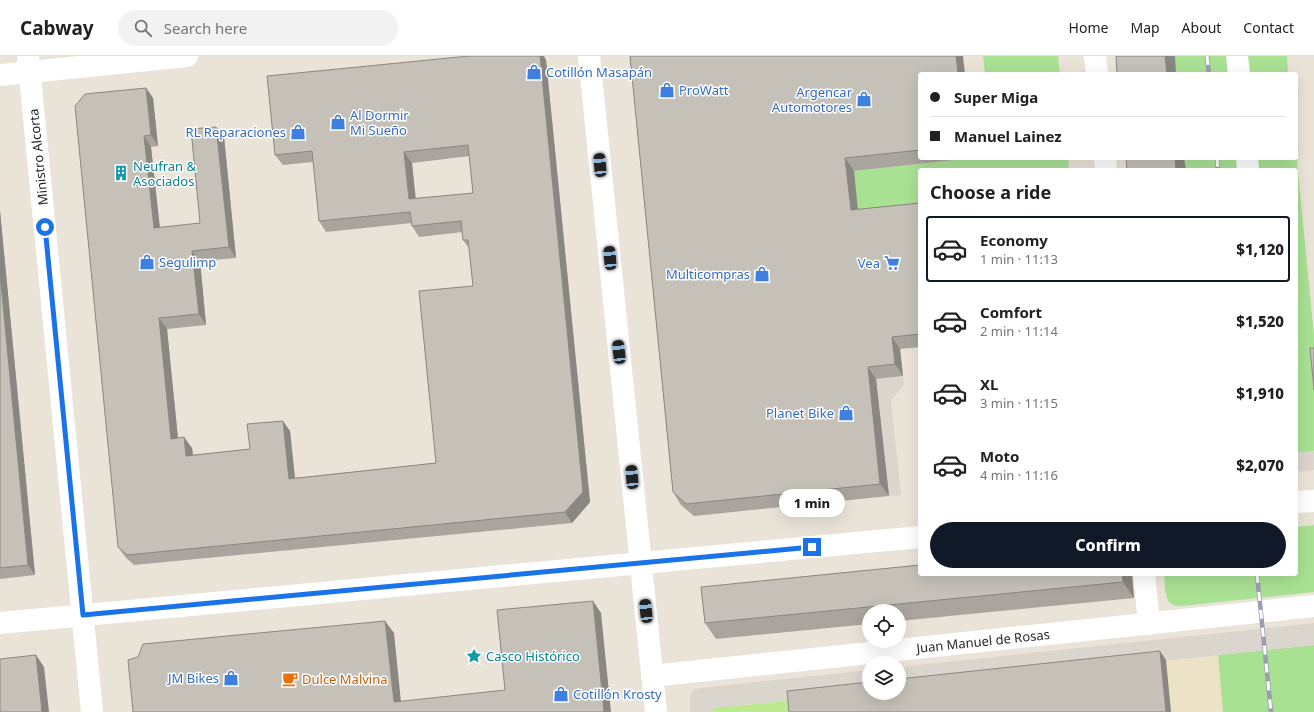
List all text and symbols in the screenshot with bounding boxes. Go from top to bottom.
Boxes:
search box [118,10,398,46]
text: Cabway [20,15,94,41]
icon: search [132,17,154,39]
text: Search here [164,18,247,38]
text: Home [1069,18,1108,37]
text: Map [1130,18,1160,37]
text: About [1182,18,1221,37]
text: Contact [1243,18,1294,37]
shop icon: Cotillón Masapán [525,63,543,81]
place label: Cotillón Masapán [546,63,652,81]
shop icon: ProWatt [658,81,676,99]
place label: ProWatt [679,81,729,99]
place label: Argencar Automotores [772,83,853,116]
text: Super Miga [954,87,1038,107]
shop icon: Argencar Automotores [855,90,873,108]
place label: Al Dormir Mi Sueño [350,106,409,139]
street label: Ministro Alcorta [24,108,52,206]
shop icon: Al Dormir Mi Sueño [329,113,347,131]
place label: RL Reparaciones [186,123,286,141]
shop icon: RL Reparaciones [289,123,307,141]
text: Manuel Lainez [954,126,1062,146]
car [593,153,607,177]
place label: Neufran & Asociados [133,157,197,190]
building icon: Neufran & Asociados [112,164,130,182]
text: Choose a ride [930,180,1051,204]
route start [36,218,54,236]
text: Economy [980,230,1048,250]
icon: car [932,231,968,267]
text: $1,120 [1236,239,1284,259]
car [603,246,617,270]
text: 1 min · 11:13 [980,250,1058,268]
shop icon: Segulimp [138,253,156,271]
place label: Segulimp [159,253,216,271]
place label: Vea [858,254,880,272]
supermarket icon: Vea [883,254,901,272]
place label: Multicompras [666,265,750,283]
shop icon: Multicompras [753,265,771,283]
text: Comfort [980,302,1042,322]
icon: car [932,303,968,339]
text: $1,520 [1236,311,1284,331]
text: 2 min · 11:14 [980,322,1058,340]
car [612,339,626,365]
text: XL [980,374,998,394]
icon: car [932,375,968,411]
text: $1,910 [1236,383,1284,403]
text: 3 min · 11:15 [980,394,1058,412]
place label: Planet Bike [766,404,834,422]
shop icon: Planet Bike [837,404,855,422]
text: Moto [980,446,1019,466]
icon: car [932,447,968,483]
text: $2,070 [1236,455,1284,475]
car [625,465,639,489]
text: 4 min · 11:16 [980,466,1058,484]
callout: 1 min [779,489,845,517]
text: 1 min [794,494,830,512]
button: Confirm [930,522,1286,568]
route end [803,538,821,556]
car [639,598,653,624]
map controls [862,604,906,700]
button: locate [862,604,906,648]
street label: Juan Manuel de Rosas [913,625,1051,657]
place icon: Casco Histórico [465,647,483,665]
place label: Casco Histórico [486,647,580,665]
button: layers [862,656,906,700]
place label: JM Bikes [166,669,219,687]
shop icon: JM Bikes [222,669,240,687]
cafe icon: Dulce Malvina [281,670,299,688]
place label: Dulce Malvina [302,670,388,688]
shop icon: Cotillón Krosty [552,685,570,703]
place label: Cotillón Krosty [573,685,662,703]

